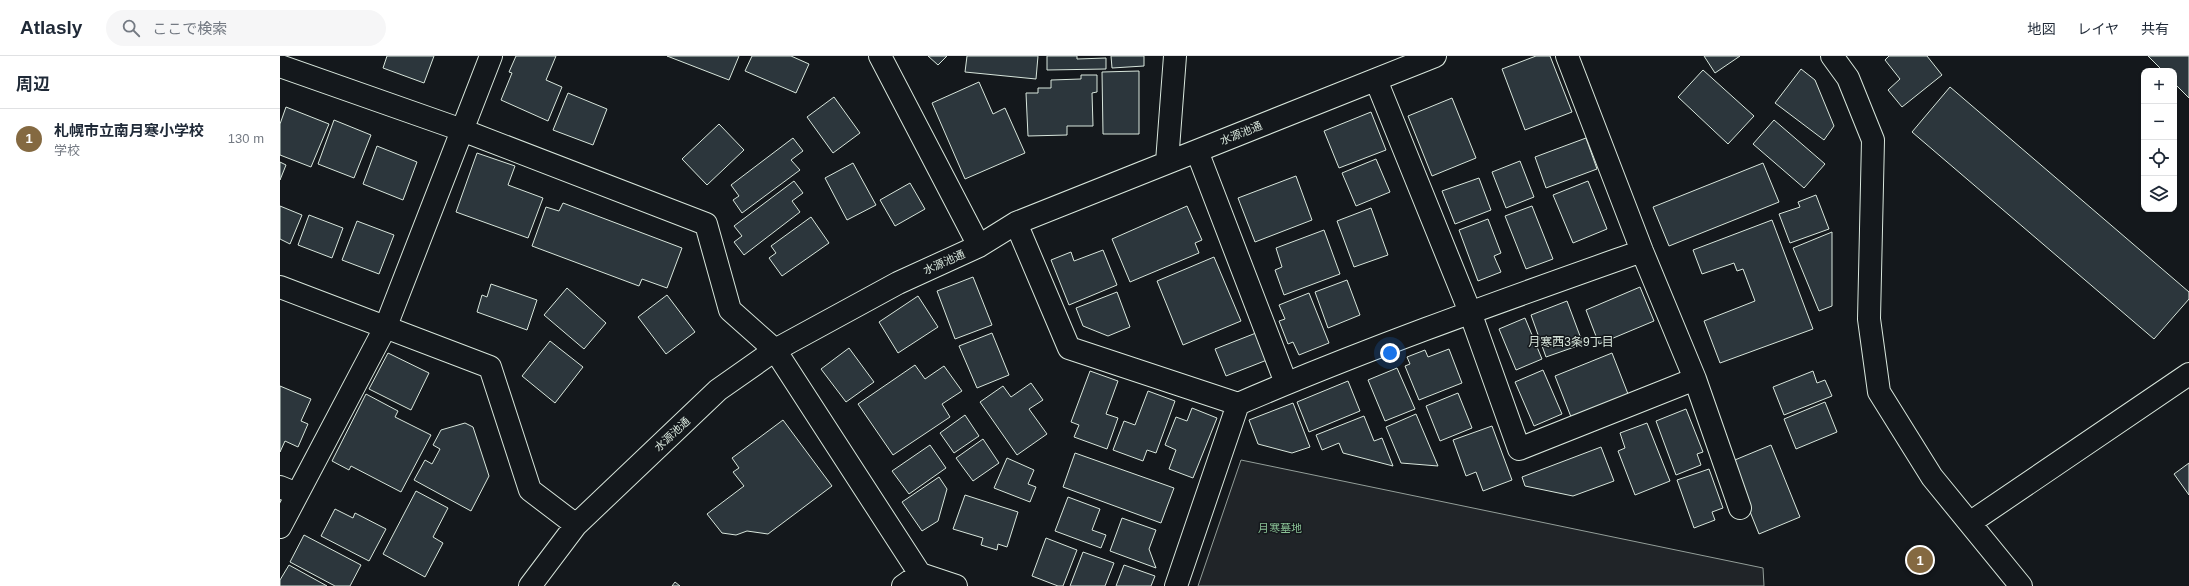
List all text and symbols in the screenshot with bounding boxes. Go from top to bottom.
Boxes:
search box [106,10,386,46]
text: Atlasly [20,17,82,38]
icon: search [120,17,142,39]
text: ここで検索 [152,20,227,37]
text: 地図 [2027,21,2055,37]
text: レイヤ [2077,21,2119,37]
text: 共有 [2141,21,2169,37]
map controls [2141,68,2177,212]
button: + [2141,68,2177,104]
text: 周辺 [16,75,50,94]
button: − [2141,104,2177,140]
street label: 水源池通 [1218,119,1264,147]
text: 札幌市立南月寒小学校 [54,122,204,139]
text: 1 [25,131,33,146]
text: 130 m [228,131,264,146]
button: locate [2141,140,2177,176]
text: 学校 [54,143,80,158]
button: layers [2141,176,2177,212]
street label: 水源池通 [921,248,967,276]
district label: 月寒西3条9丁目 [1528,335,1614,349]
your location [1380,343,1400,363]
street label: 水源池通 [652,415,692,453]
park label: 月寒墓地 [1258,522,1302,534]
pin: 1 [1907,545,1933,575]

